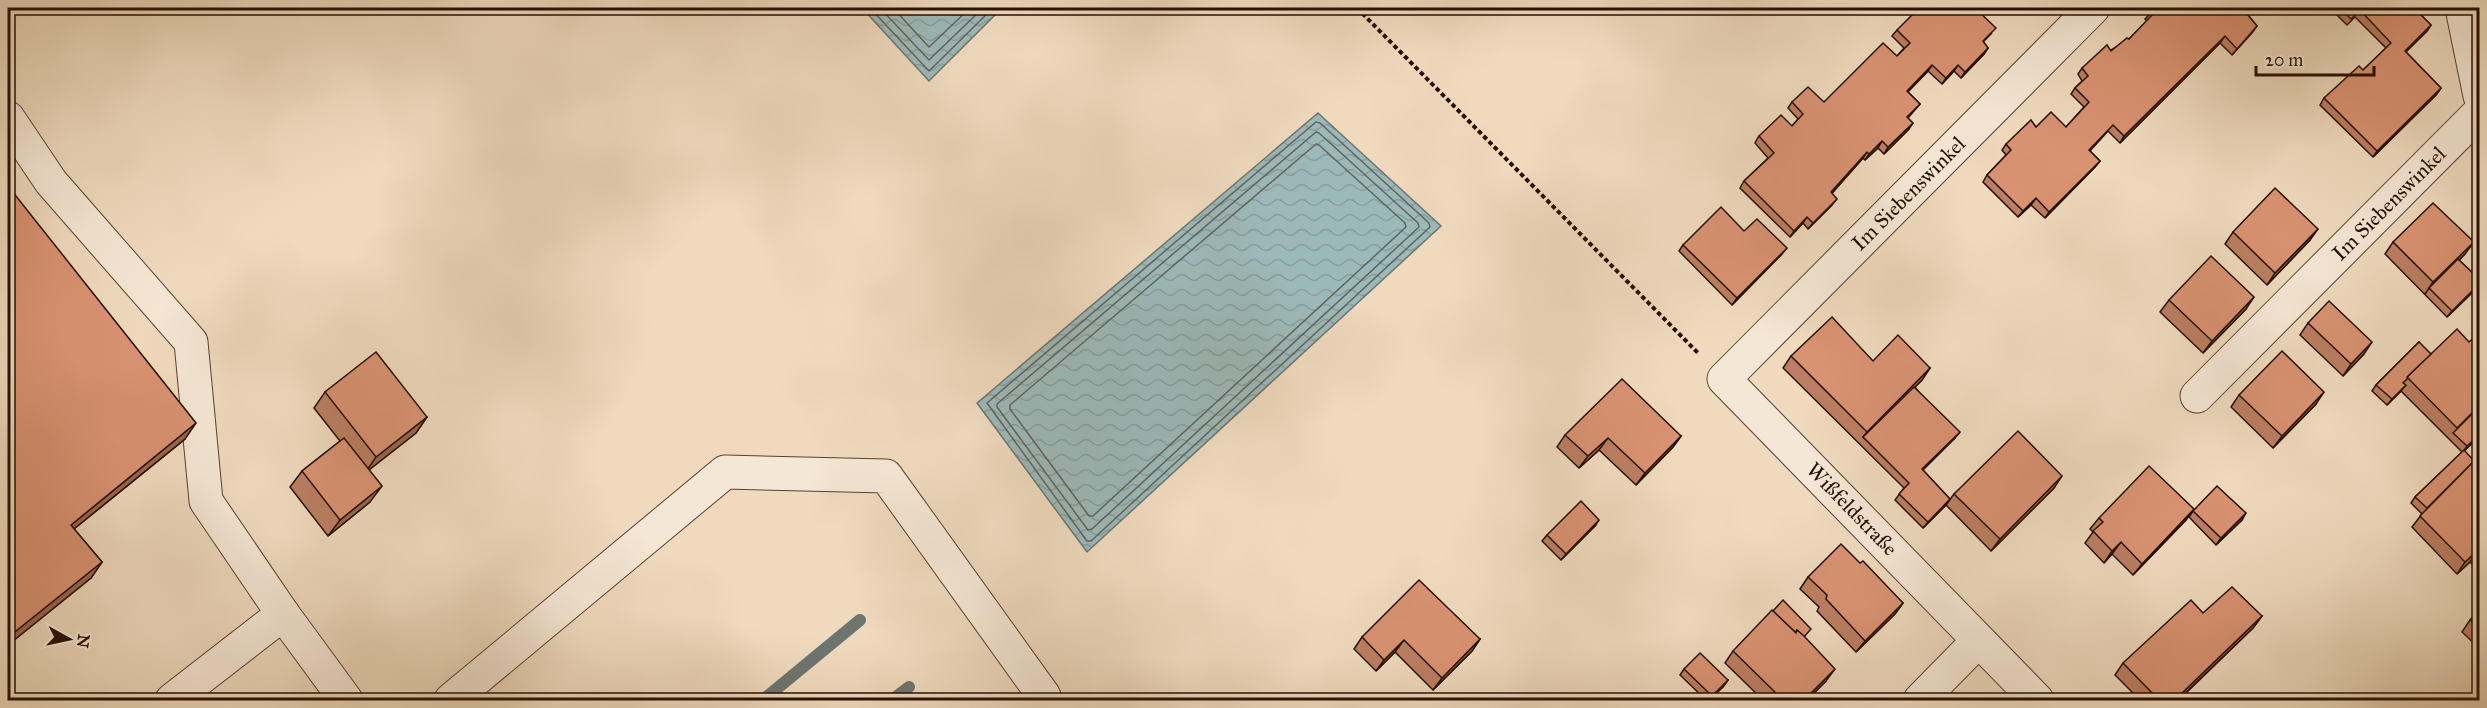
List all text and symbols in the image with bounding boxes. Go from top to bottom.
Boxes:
scale bar [2256,39,2374,77]
text: 20 m [2265,49,2303,71]
street label: Im Siebenswinkel [1846,131,1971,256]
street label: Im Siebenswinkel [2327,141,2452,266]
street label: Wißfeldstraße [1801,457,1903,561]
north arrow [39,609,99,669]
text: N [73,633,94,649]

